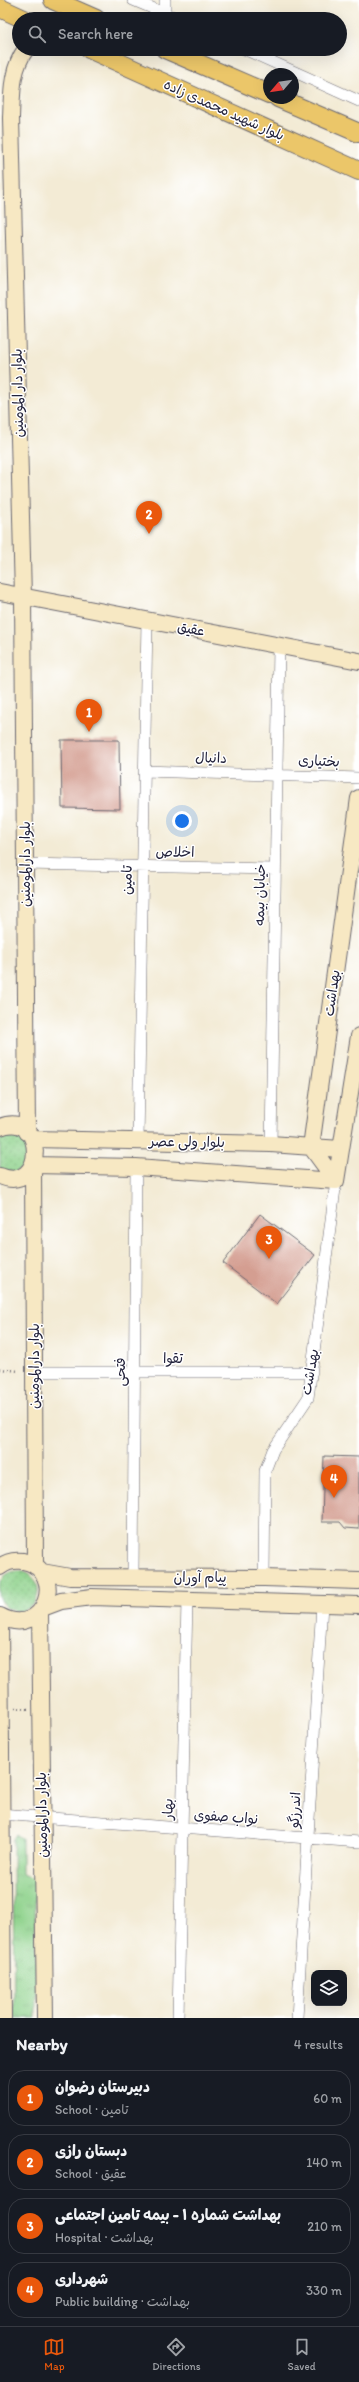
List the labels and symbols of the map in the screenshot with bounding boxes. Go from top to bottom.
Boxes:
north arrow [263,68,299,104]
street label: بلوار شهید محمدی زاده [161,76,287,144]
street label: بلوار دار المومنین [9,348,27,438]
pin: 2 [136,501,162,534]
street label: عقیق [176,618,206,640]
pin: 1 [76,699,102,732]
street label: دانیال [195,749,227,767]
street label: بختیاری [298,751,340,771]
your location [172,811,192,831]
street label: بلوار دارالمومنین [17,821,34,907]
street label: اخلاص [155,843,195,861]
street label: تامین [118,864,136,895]
street label: خیابان بیمه [251,864,269,926]
street label: بهداشت [320,969,344,1017]
street label: بلوار ولی عصر [148,1133,225,1151]
pin: 3 [256,1226,282,1259]
street label: بلوار دارالمومنین [26,1323,43,1409]
street label: بهداشت [298,1347,322,1397]
street label: تقوا [163,1350,184,1367]
street label: فتحی [112,1358,129,1386]
pin: 4 [321,1465,347,1498]
street label: پیام آوران [173,1569,227,1588]
street label: بلوار دارالمومنین [33,1772,51,1858]
street label: اندرزگو [286,1791,304,1830]
street label: بهار [159,1798,177,1821]
street label: نواب صفوی [193,1806,259,1828]

